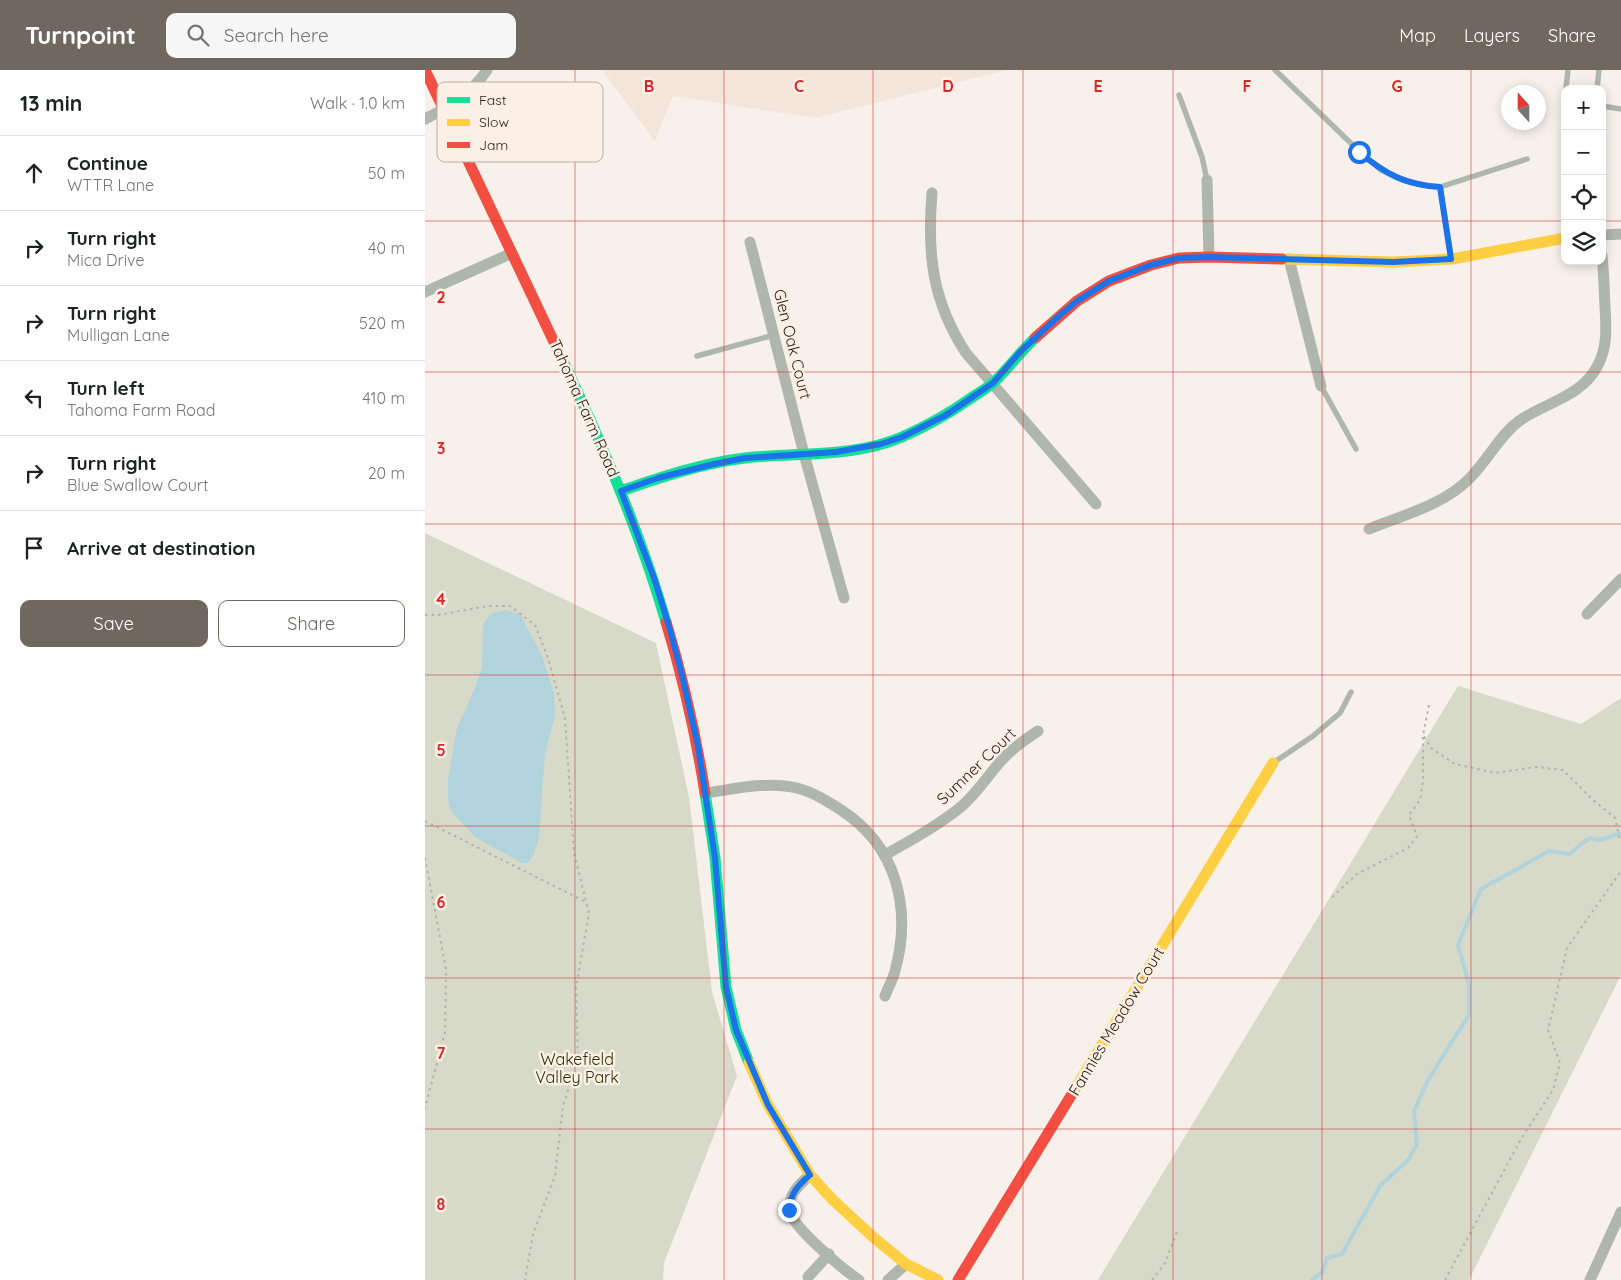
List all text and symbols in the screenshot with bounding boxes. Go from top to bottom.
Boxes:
search box [166,13,516,58]
text: Turnpoint [25,20,136,50]
icon: search [184,21,212,49]
text: Search here [224,23,329,47]
text: Map [1399,24,1436,47]
text: Layers [1464,24,1520,47]
text: Share [1548,24,1596,47]
text: B [644,76,654,96]
text: C [794,76,804,96]
text: D [942,76,954,96]
text: E [1093,76,1103,96]
text: F [1243,76,1252,96]
text: G [1391,76,1403,96]
legend [437,82,603,162]
north arrow [1501,85,1546,130]
map controls [1561,85,1606,265]
button: + [1561,85,1606,130]
text: 13 min [20,90,82,116]
text: Fast [479,91,507,109]
text: Walk · 1.0 km [310,93,405,113]
text: Slow [479,113,509,131]
button: − [1561,130,1606,175]
text: Jam [479,136,508,154]
route start [1348,141,1371,164]
text: Continue [67,151,148,175]
icon: ahead [20,159,48,187]
text: 50 m [368,163,405,183]
text: WTTR Lane [67,175,154,195]
button: locate [1561,175,1606,220]
button: layers [1561,220,1606,265]
text: Turn right [67,226,156,250]
icon: right [20,234,48,262]
text: 40 m [368,238,405,258]
text: Mica Drive [67,250,145,270]
text: 2 [436,287,446,307]
street label: Glen Oak Court [770,287,816,401]
text: Turn right [67,301,156,325]
icon: right [20,309,48,337]
text: 520 m [359,313,405,333]
text: Mulligan Lane [67,325,170,345]
street label: Tahoma Farm Road [546,336,624,480]
text: Turn left [67,376,145,400]
icon: left [20,384,48,412]
text: 410 m [362,388,405,408]
text: Tahoma Farm Road [67,400,215,420]
text: 3 [437,438,445,458]
text: Turn right [67,451,156,475]
icon: right [20,459,48,487]
text: 20 m [368,463,405,483]
text: Blue Swallow Court [67,475,208,495]
icon: arrive [20,534,48,562]
text: Arrive at destination [67,536,256,560]
text: 4 [436,589,446,609]
button: Save [20,600,208,647]
button: Share [218,600,405,647]
street label: Sumner Court [932,723,1020,809]
text: 5 [436,740,446,760]
text: 6 [437,892,446,912]
street label: Fannies Meadow Court [1064,943,1168,1099]
text: 7 [437,1043,446,1063]
park label: Wakefield Valley Park [535,1049,619,1087]
text: 8 [437,1194,446,1214]
route end [778,1199,801,1222]

